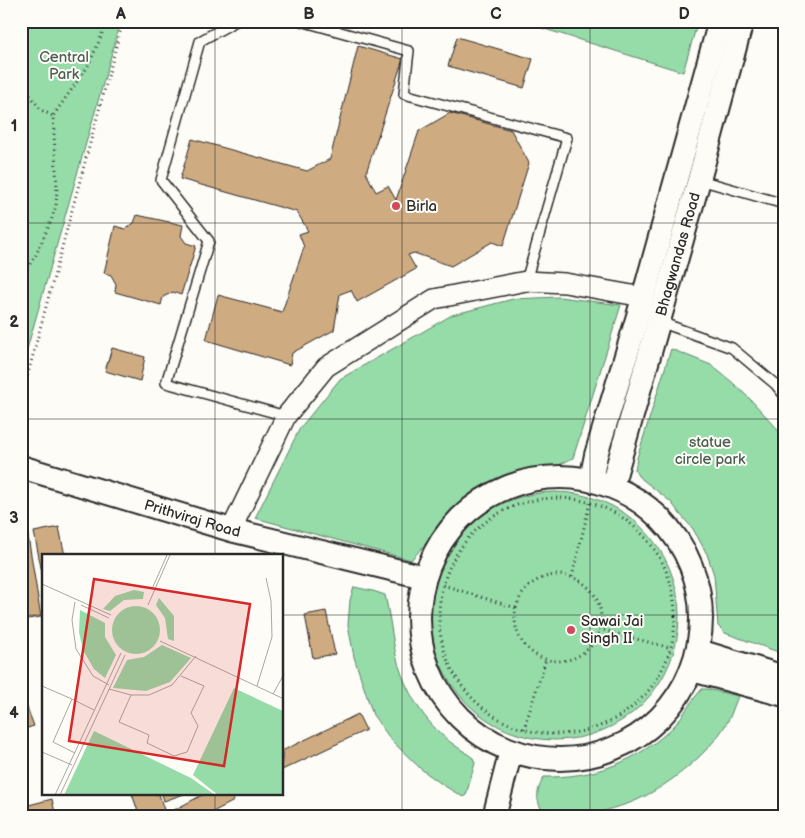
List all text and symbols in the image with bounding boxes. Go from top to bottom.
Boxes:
text: A [115,5,126,24]
text: B [303,5,315,24]
text: C [490,5,502,24]
text: D [678,5,690,24]
park label: Central Park [39,48,89,84]
text: 1 [11,117,17,136]
street label: Bhagwandas Road [651,190,704,318]
place label: Birla [406,197,437,216]
marker: Birla [390,200,402,212]
text: 2 [9,313,19,332]
park label: statue circle park [675,433,746,469]
street label: Prithviraj Road [142,495,243,541]
text: 3 [9,509,19,528]
inset map [42,554,284,796]
place label: Sawai Jai Singh II [581,612,643,648]
marker: Sawai Jai Singh II [565,624,577,636]
text: 4 [9,704,19,723]

